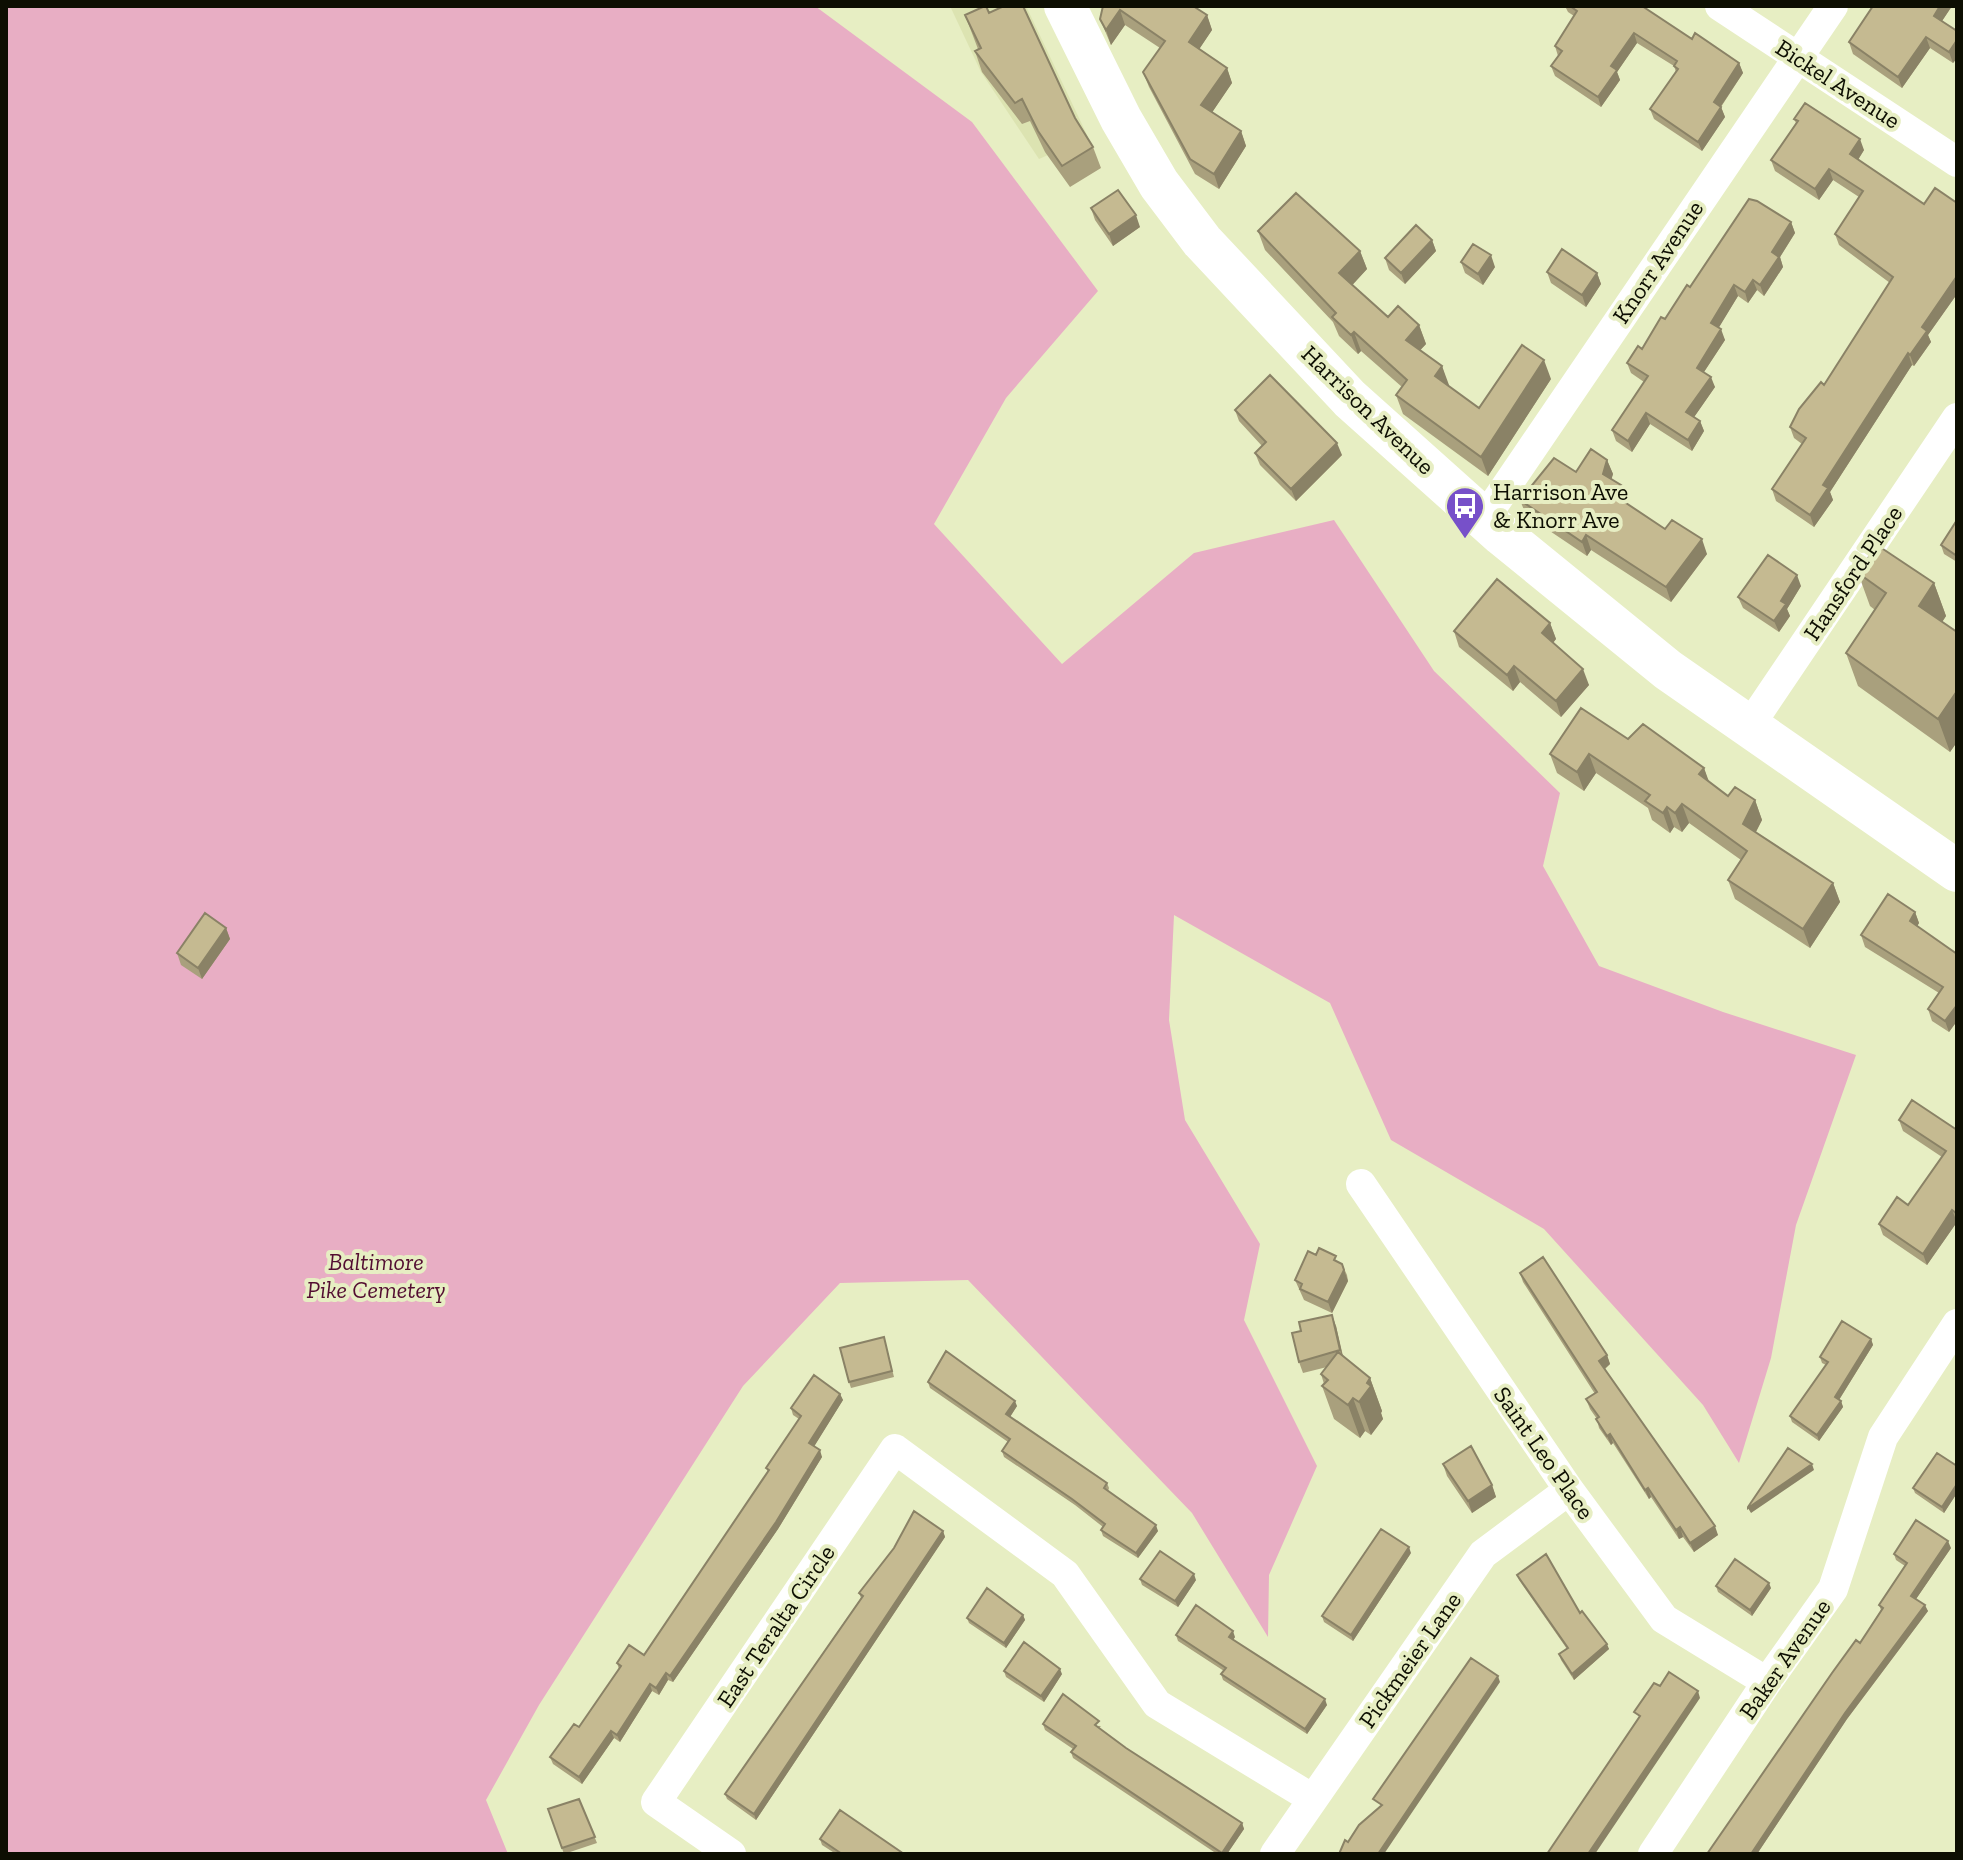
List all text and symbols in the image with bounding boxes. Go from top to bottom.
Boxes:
street label: Bickel Avenue [1770,33,1906,135]
street label: Knorr Avenue [1606,195,1709,329]
street label: Harrison Avenue [1296,339,1441,480]
place label: Harrison Ave & Knorr Ave [1493,477,1628,534]
bus stop icon: Harrison Ave & Knorr Ave [1444,485,1486,540]
street label: Hansford Place [1797,500,1908,646]
park label: Baltimore Pike Cemetery [307,1247,445,1304]
street label: Saint Leo Place [1488,1381,1601,1525]
street label: East Teralta Circle [710,1539,841,1713]
street label: Pickmeier Lane [1352,1586,1467,1733]
street label: Baker Avenue [1733,1593,1837,1724]

